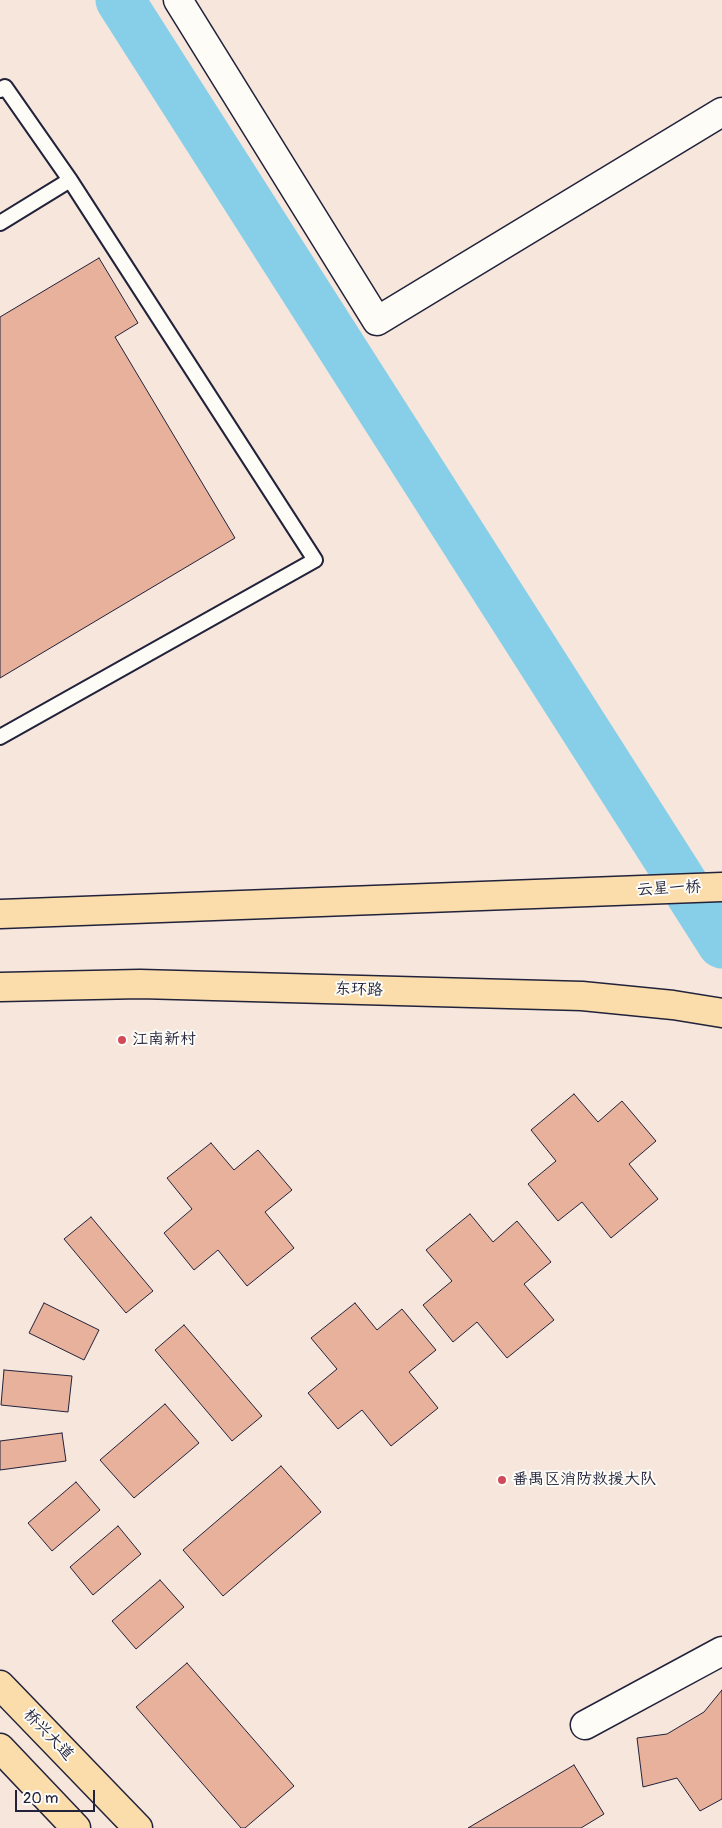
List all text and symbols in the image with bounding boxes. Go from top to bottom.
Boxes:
street label: 云星一桥 [637,878,701,900]
street label: 东环路 [335,980,383,1000]
place label: 江南新村 [132,1030,196,1050]
marker: 江南新村 [116,1034,128,1046]
place label: 番禺区消防救援大队 [512,1470,656,1490]
marker: 番禺区消防救援大队 [496,1474,508,1486]
street label: 桥兴大道 [19,1705,77,1765]
scale bar [18,1780,98,1812]
text: 20 m [23,1789,58,1808]

